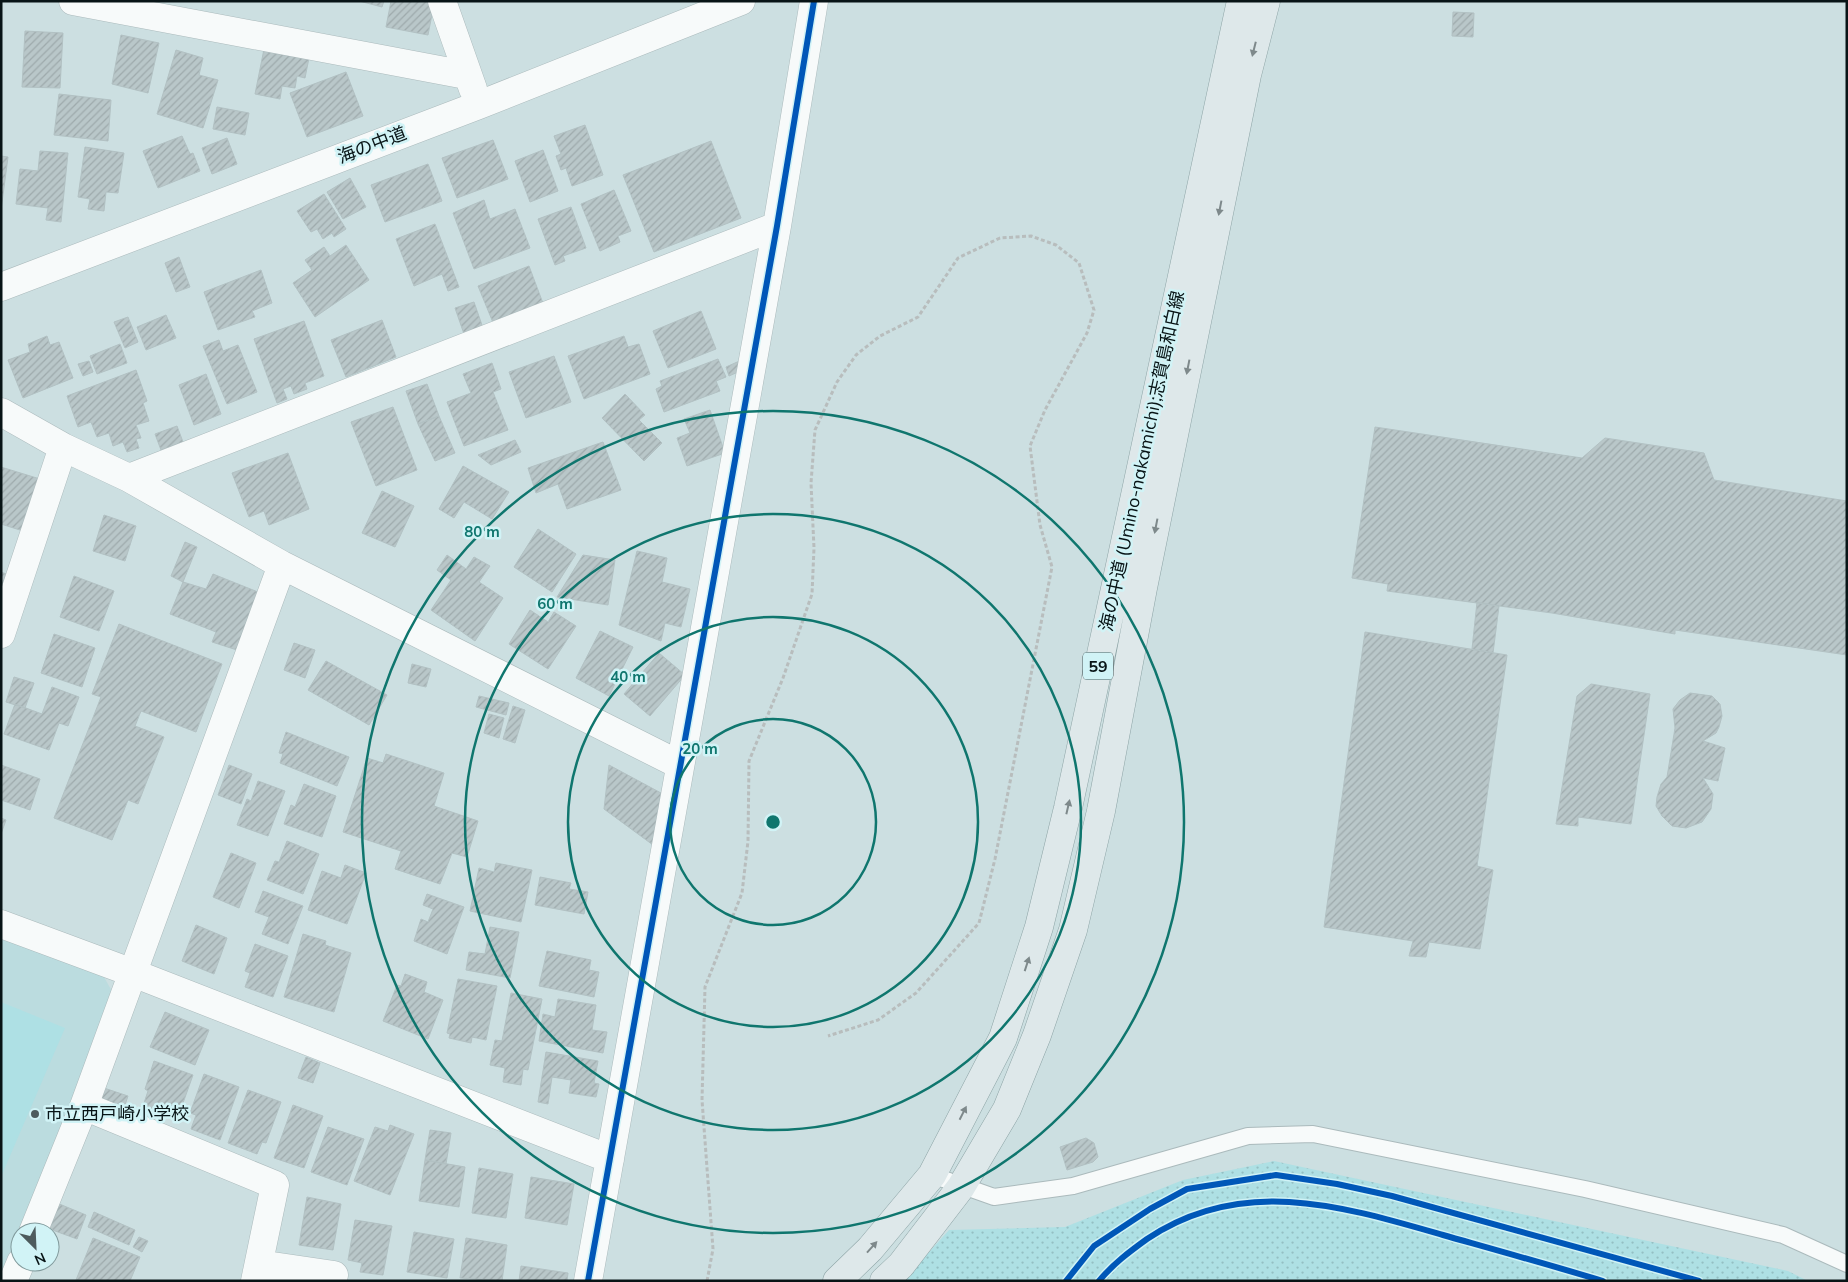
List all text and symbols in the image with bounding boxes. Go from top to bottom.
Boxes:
one-way arrow [1250,41,1258,56]
street label: 海の中道 [334,121,410,168]
one-way arrow [1216,200,1224,216]
street label: 海の中道 (Umino-nakamichi);志賀島和白線 [1094,289,1189,633]
one-way arrow [1184,359,1192,374]
one-way arrow [1152,518,1160,534]
text: 80 m [464,522,500,541]
text: 60 m [537,594,573,613]
road number: 59 [1083,652,1113,679]
text: 40 m [610,667,646,686]
text: 20 m [682,739,718,758]
one-way arrow [1064,800,1072,815]
centre of rings [764,813,782,831]
one-way arrow [1024,957,1031,972]
place label: 市立西戸崎小学校 [45,1102,189,1125]
one-way arrow [959,1106,967,1121]
marker: 市立西戸崎小学校 [29,1108,41,1120]
north arrow [10,1222,60,1272]
one-way arrow [866,1241,878,1253]
text: N [32,1249,49,1269]

